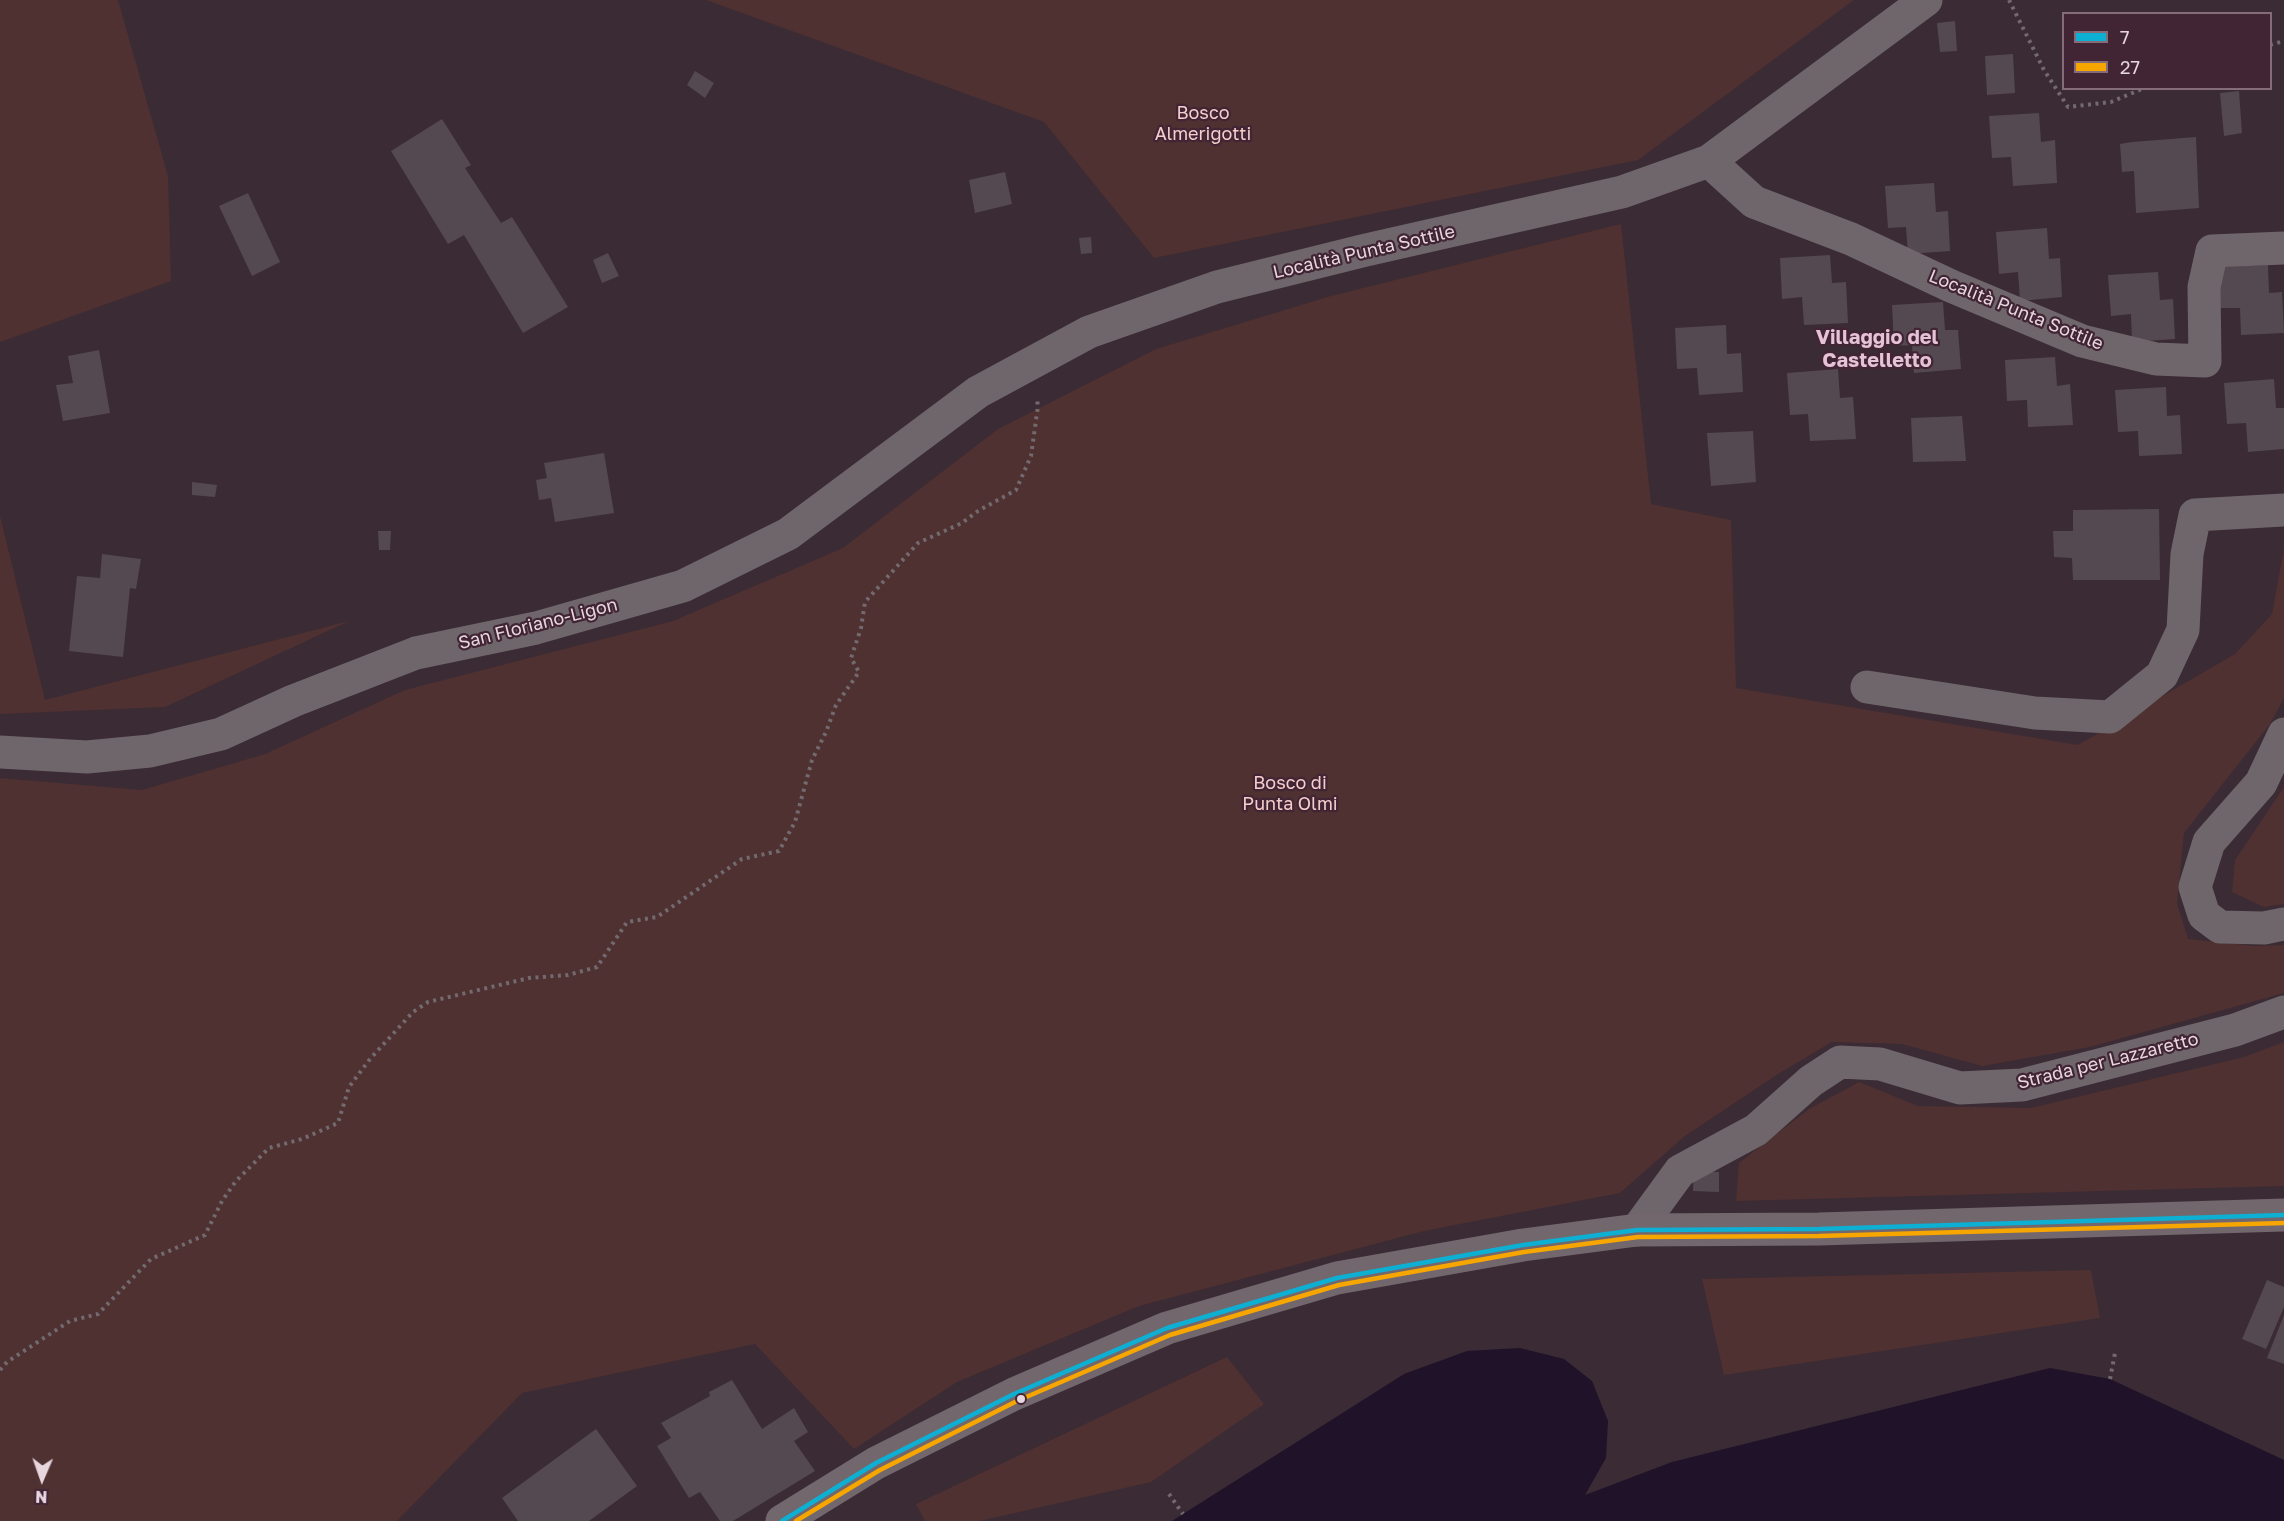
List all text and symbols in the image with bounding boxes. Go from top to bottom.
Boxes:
legend [2062,12,2272,90]
text: 7 [2120,26,2130,48]
text: 27 [2120,56,2140,78]
park label: Bosco Almerigotti [1155,102,1251,144]
street label: Località Punta Sottile [1271,221,1457,283]
street label: Località Punta Sottile [1926,265,2106,355]
district label: Villaggio del Castelletto [1816,326,1938,373]
street label: San Floriano-Ligon [456,594,620,654]
park label: Bosco di Punta Olmi [1242,772,1338,814]
street label: Strada per Lazzaretto [2015,1028,2201,1094]
unlabelled marker [1015,1393,1027,1405]
north arrow [12,1449,72,1509]
text: N [35,1487,48,1507]

